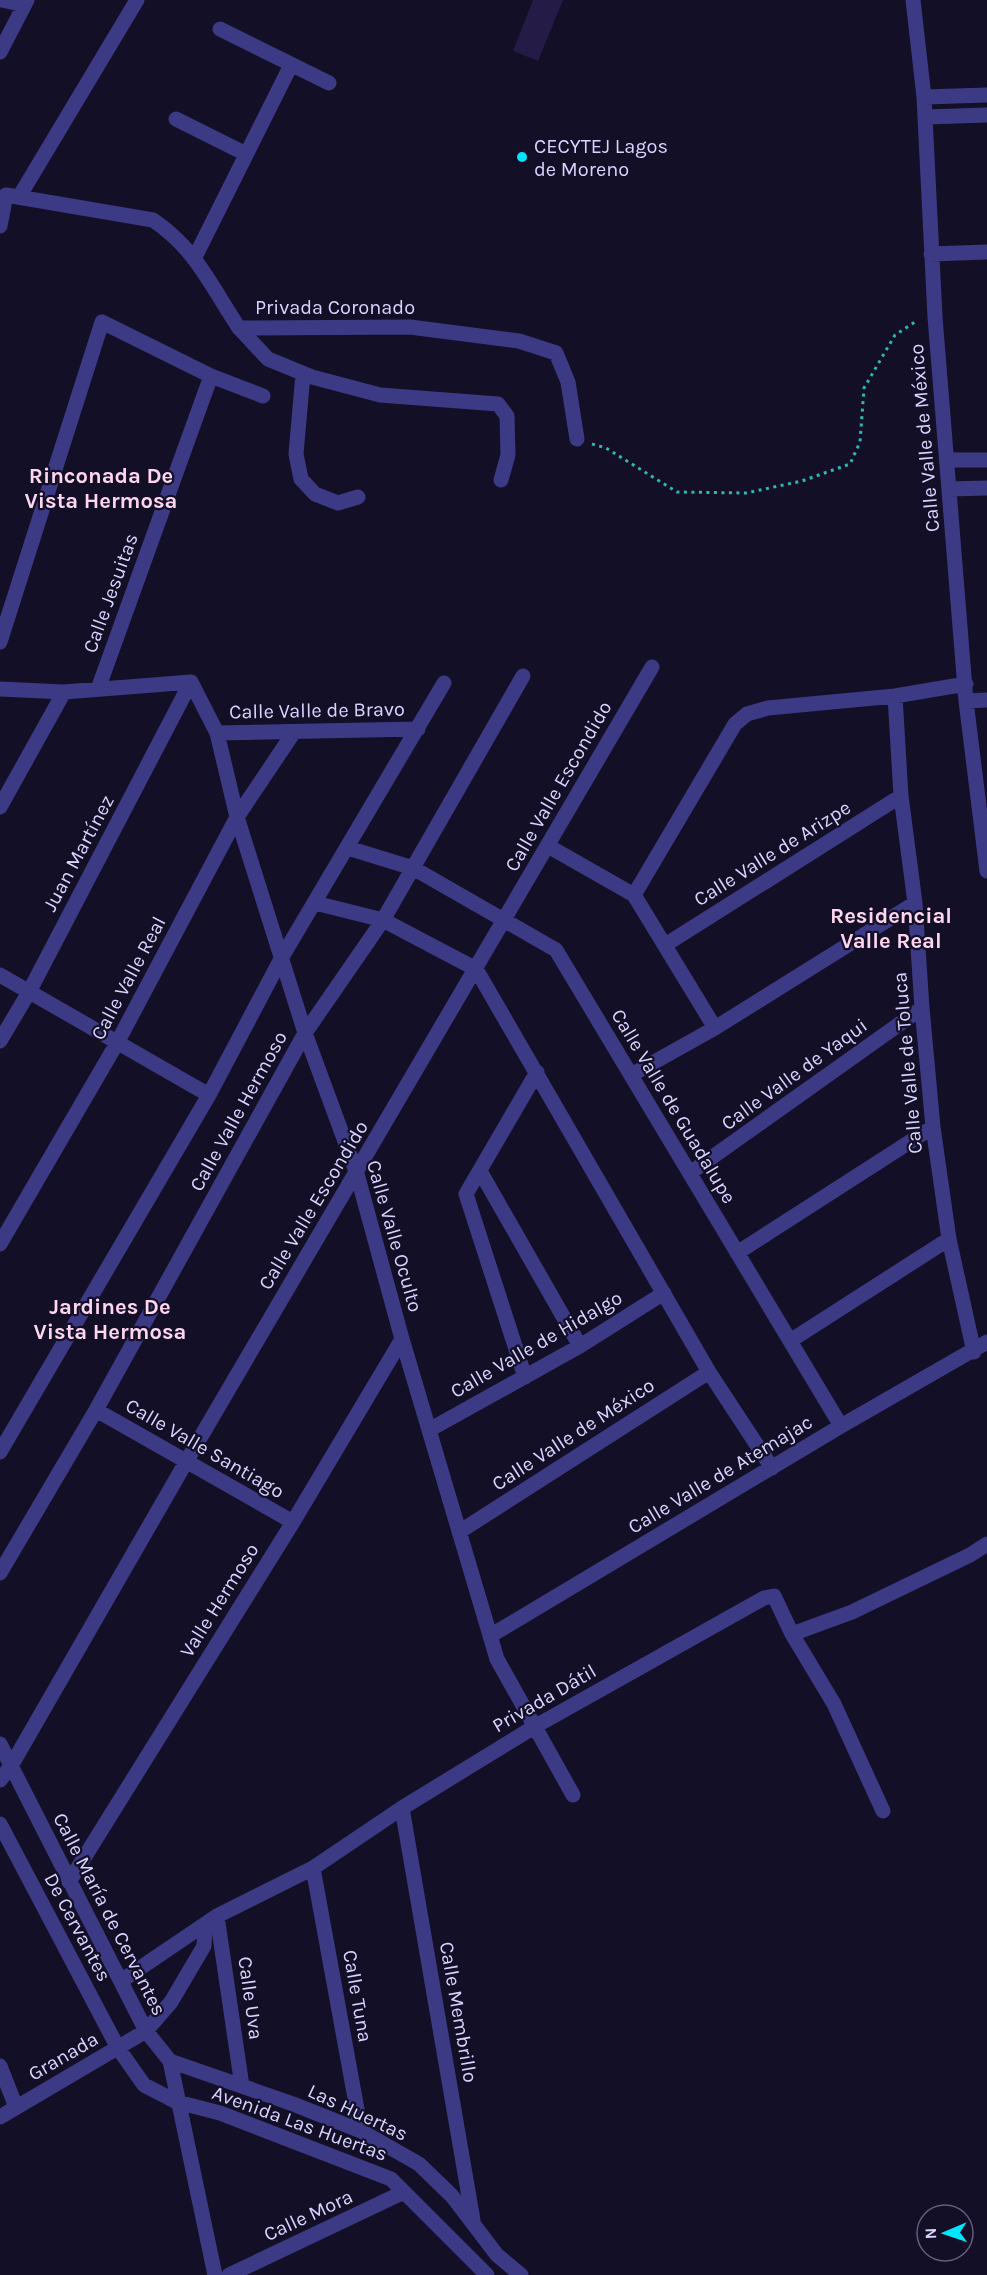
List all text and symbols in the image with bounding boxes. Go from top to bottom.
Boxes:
place label: CECYTEJ Lagos de Moreno [534,135,668,181]
marker: CECYTEJ Lagos de Moreno [515,150,529,164]
street label: Privada Coronado [255,296,415,319]
street label: Calle Valle de México [905,343,944,533]
district label: Rinconada De Vista Hermosa [25,463,177,514]
street label: Calle Jesuitas [78,530,143,656]
street label: Calle Valle de Bravo [229,697,405,724]
street label: Calle Valle Escondido [500,697,617,876]
street label: Juan Martínez [38,791,119,915]
street label: Calle Valle de Arizpe [690,796,855,911]
district label: Residencial Valle Real [830,903,952,954]
street label: Calle Valle Real [86,913,171,1044]
street label: Calle Valle de Toluca [888,971,927,1155]
street label: Calle Valle de Guadalupe [606,1005,741,1208]
street label: Calle Valle de Yaqui [717,1014,872,1135]
street label: Calle Valle Hermoso [185,1027,292,1195]
street label: Calle Valle Escondido [254,1117,373,1294]
street label: Calle Valle Oculto [362,1158,427,1315]
street label: Calle Valle de Hidalgo [446,1286,626,1403]
district label: Jardines De Vista Hermosa [34,1294,186,1345]
street label: Calle Valle de México [488,1373,659,1495]
street label: Calle Valle Santiago [121,1394,288,1503]
street label: Calle Valle de Atemajac [624,1410,817,1539]
street label: Valle Hermoso [175,1539,264,1661]
street label: Privada Dátil [488,1659,600,1737]
street label: Calle María de Cervantes [48,1809,171,2019]
street label: De Cervantes [39,1869,116,1985]
street label: Calle Membrillo [435,1940,482,2084]
street label: Calle Tuna [338,1948,377,2044]
street label: Calle Uva [233,1955,268,2041]
street label: Granada [24,2027,102,2086]
street label: Las Huertas [304,2079,411,2146]
street label: Avenida Las Huertas [209,2081,391,2166]
street label: Calle Mora [260,2185,356,2246]
north arrow [915,2203,975,2263]
text: N [921,2227,940,2240]

